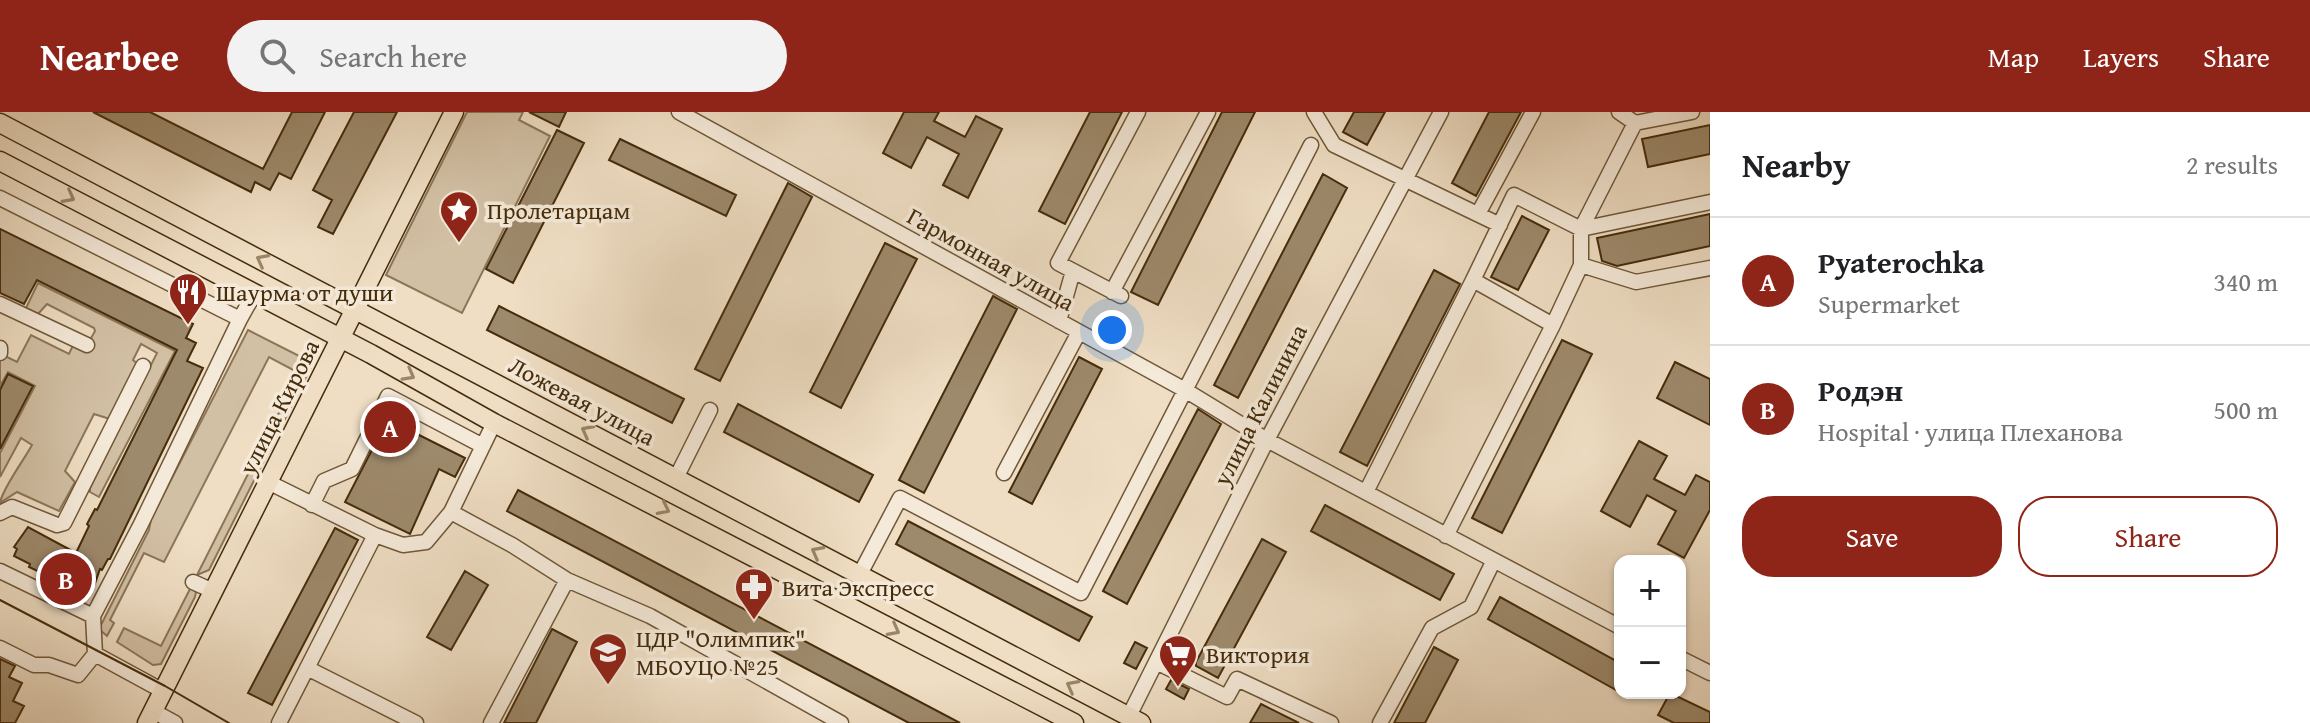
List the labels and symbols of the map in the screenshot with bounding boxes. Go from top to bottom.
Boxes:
one-way arrow [61,188,75,203]
place icon: Пролетарцам [438,189,480,244]
place label: Пролетарцам [487,193,630,228]
street label: Гармонная улица [901,198,1082,320]
one-way arrow [256,254,270,269]
restaurant icon: Шаурма от души [167,271,209,326]
place label: Шаурма от души [216,275,393,310]
your location [1092,310,1132,350]
street label: улица Калинина [1204,318,1316,493]
street label: улица Кирова [229,333,328,482]
street label: Ложевая улица [502,348,662,455]
one-way arrow [400,365,415,381]
pin: A [364,397,416,457]
one-way arrow [580,426,595,441]
one-way arrow [655,500,670,515]
one-way arrow [811,546,826,561]
pin: B [40,549,92,609]
pharmacy icon: Вита Экспресс [733,566,775,621]
place label: Вита Экспресс [782,570,934,605]
one-way arrow [886,620,901,635]
place label: ЦДР "Олимпик" МБОУЦО №25 [636,621,806,684]
school or university icon: ЦДР "Олимпик" МБОУЦО №25 [587,631,629,686]
supermarket icon: Виктория [1157,633,1199,688]
place label: Виктория [1206,637,1310,672]
one-way arrow [1066,680,1081,695]

